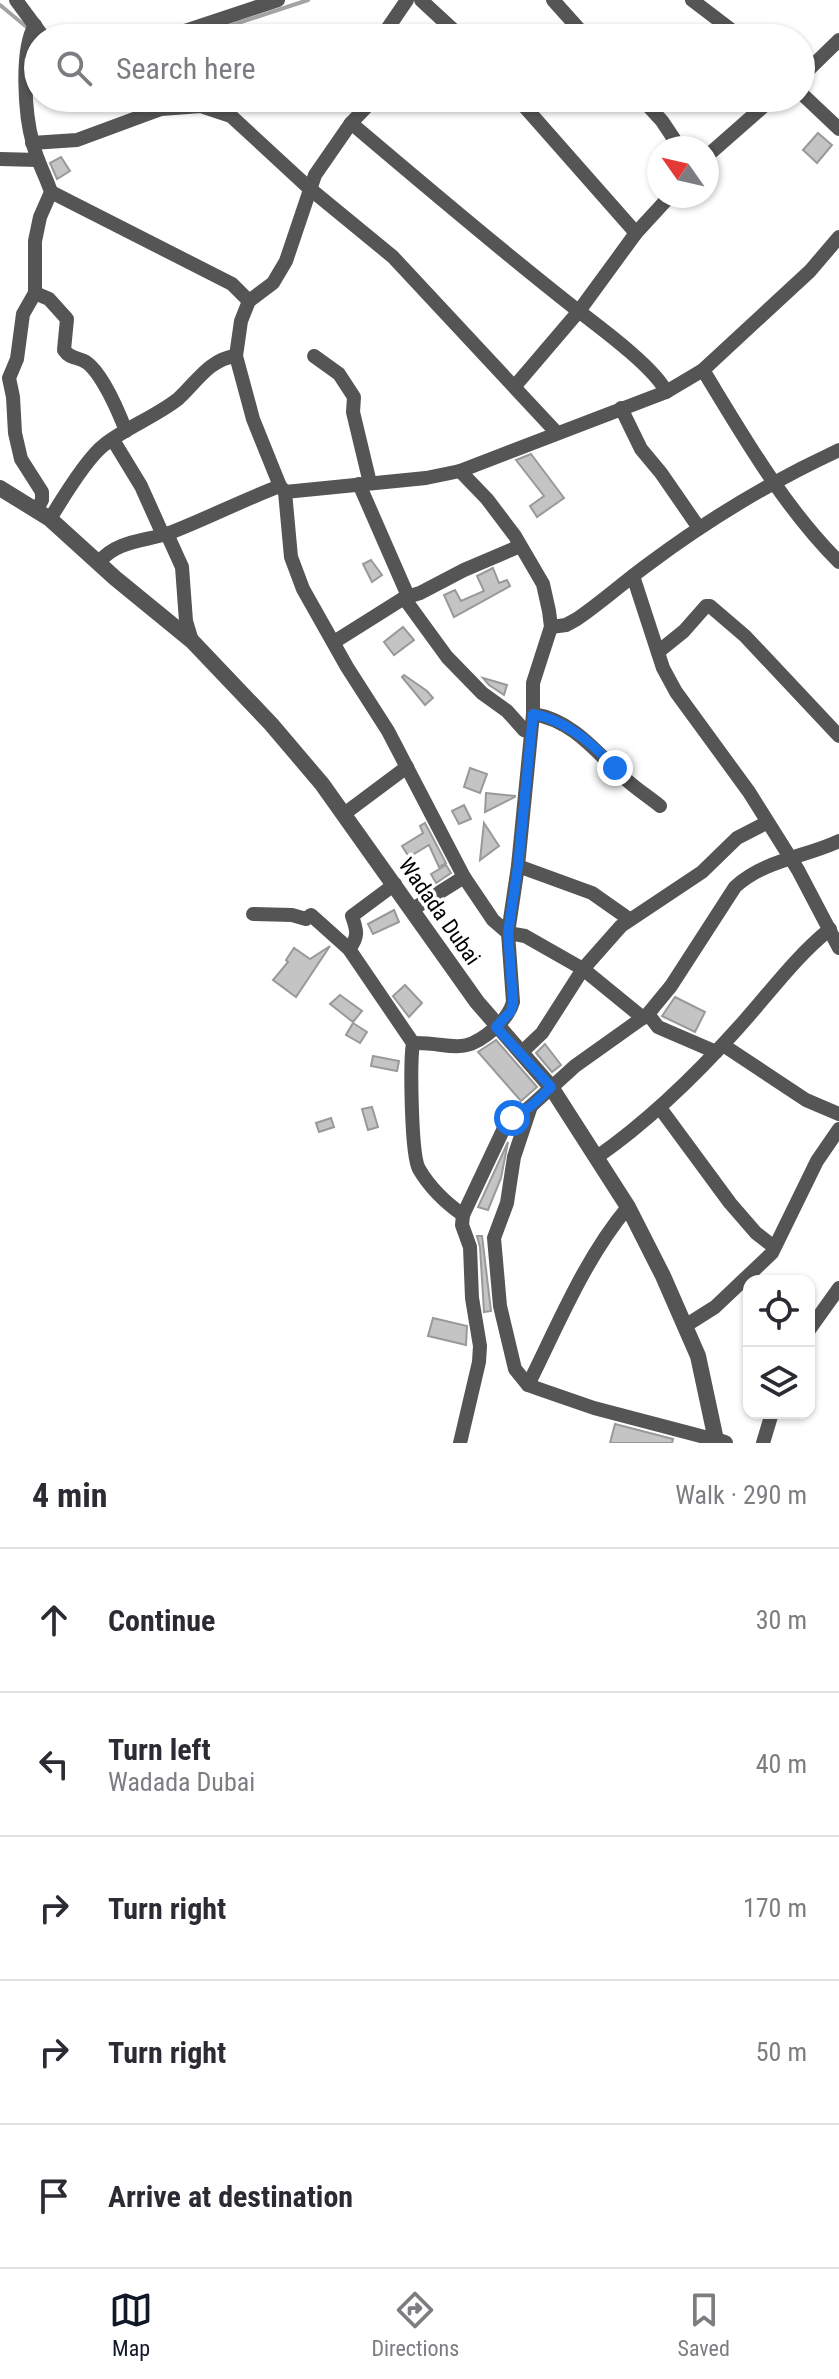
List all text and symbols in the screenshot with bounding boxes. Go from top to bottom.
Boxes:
search box [24,24,815,112]
icon: search [52,46,96,90]
text: Search here [116,51,256,86]
north arrow [647,136,719,208]
route end [597,750,633,786]
street label: Wadada Dubai [394,853,486,969]
route start [494,1100,530,1136]
map controls [743,1275,815,1419]
button: locate [743,1275,815,1347]
button: layers [743,1347,815,1419]
text: 4 min [32,1475,108,1515]
text: Walk · 290 m [675,1480,807,1510]
icon: ahead [32,1598,76,1642]
text: Continue [108,1603,215,1638]
text: 30 m [756,1605,807,1635]
text: Turn left [108,1732,211,1767]
icon: left [32,1742,76,1786]
text: 40 m [756,1749,807,1779]
text: Wadada Dubai [108,1767,255,1797]
icon: right [32,1886,76,1930]
text: Turn right [108,1891,226,1926]
text: 170 m [743,1893,807,1923]
icon: right [32,2030,76,2074]
text: Turn right [108,2035,226,2070]
text: 50 m [756,2037,807,2067]
icon: arrive [32,2174,76,2218]
text: Arrive at destination [108,2179,353,2214]
tab: Map [109,2288,153,2361]
tab: Directions [371,2288,459,2361]
tab: Saved [678,2288,730,2361]

